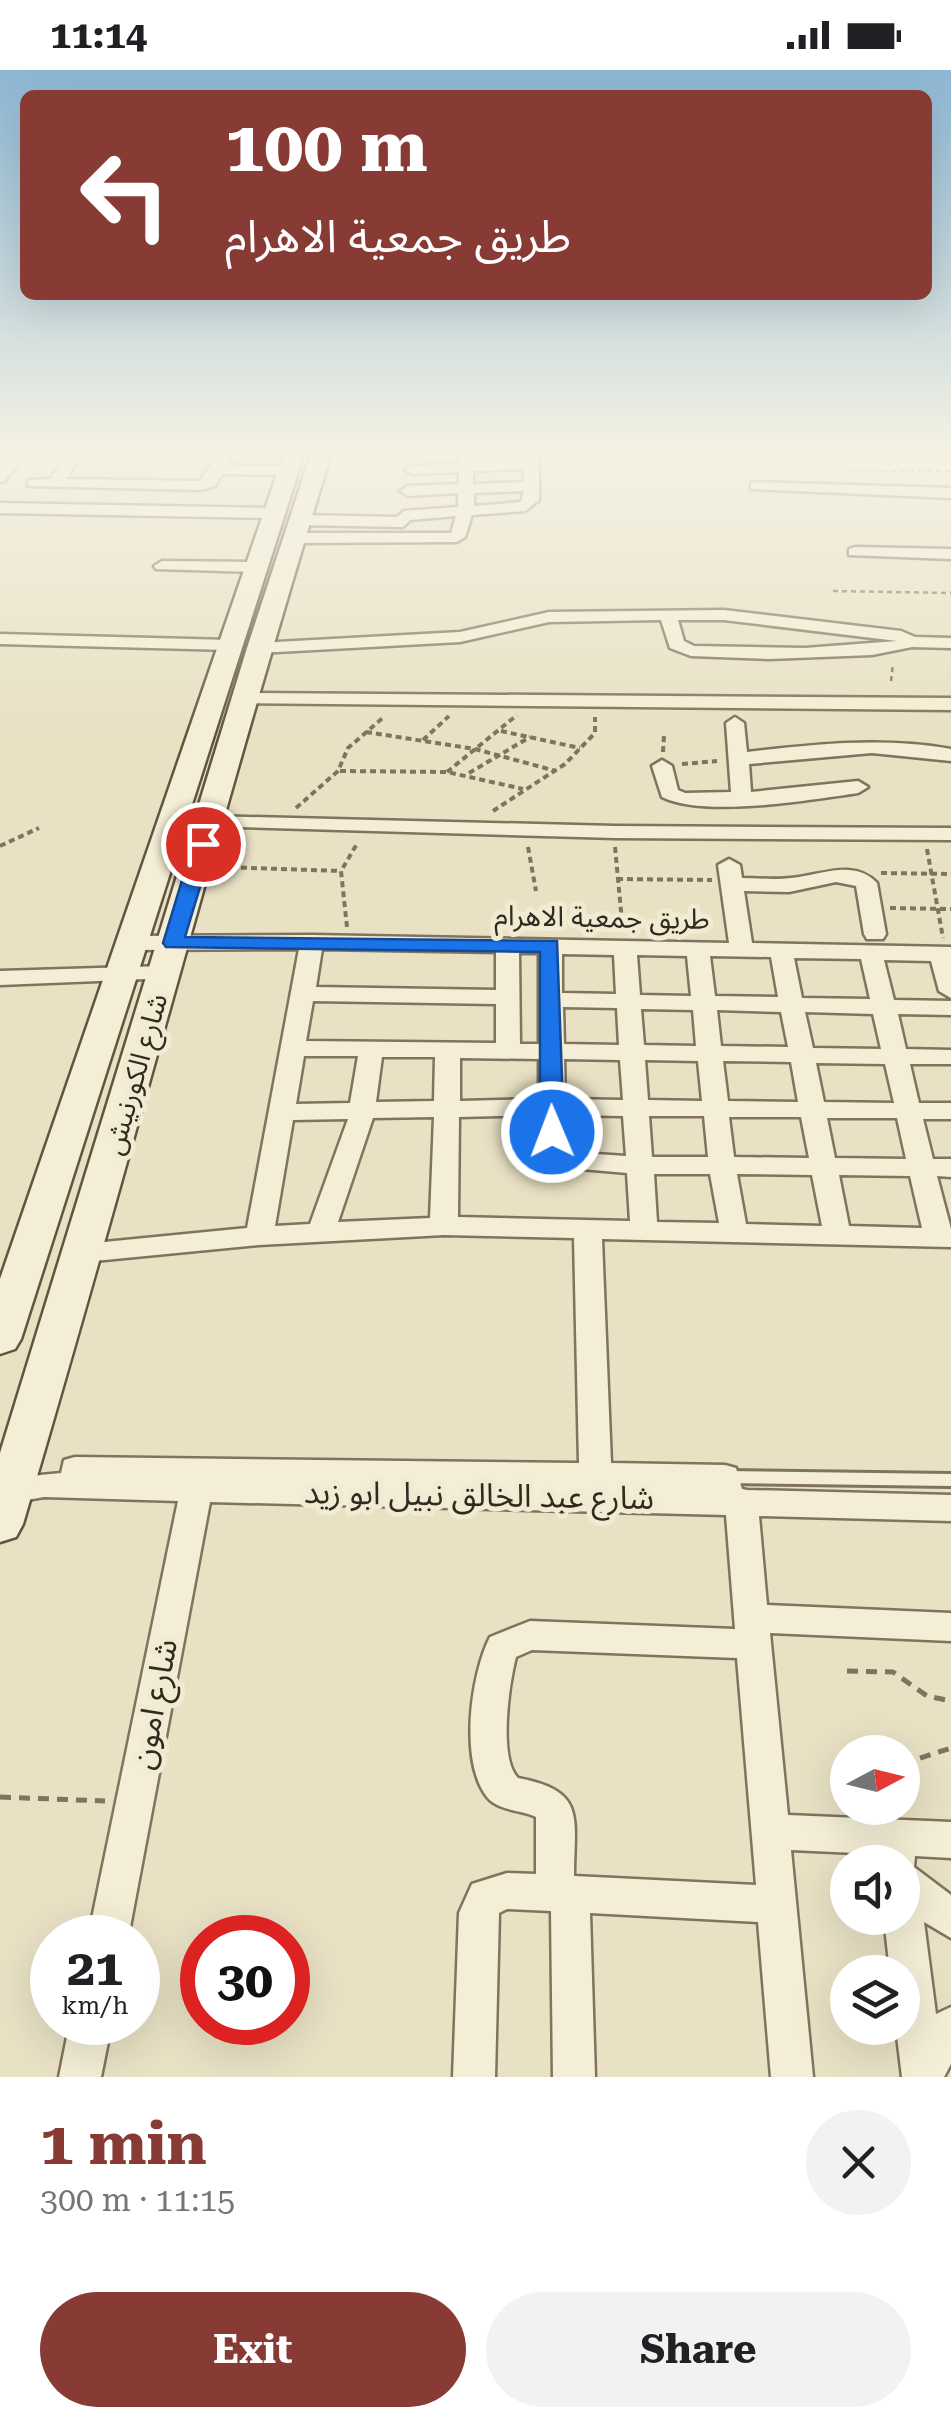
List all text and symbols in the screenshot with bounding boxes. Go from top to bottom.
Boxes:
text: 11:14 [50,13,147,57]
text: 100 m [225,106,428,188]
icon: left [60,130,190,260]
text: طريق جمعية الاهرام [225,210,571,263]
pin [161,802,246,887]
icon: arrive [176,817,231,872]
street label: طريق جمعية الاهرام [494,899,710,940]
street label: شارع الكورنيش [97,990,178,1160]
position arrow [500,1080,604,1184]
street label: شارع عبد الخالق نبيل ابو زيد [303,1473,654,1522]
street label: شارع امون [123,1636,190,1773]
north arrow [830,1735,920,1825]
map controls [830,1735,920,2045]
button: sound [830,1845,920,1935]
speed limit sign: 30 [180,1915,310,2045]
text: 21 [67,1939,123,1997]
button: layers [830,1955,920,2045]
text: km/h [62,1991,128,2020]
text: 1 min [40,2108,207,2179]
button: close [806,2110,911,2215]
text: 300 m · 11:15 [40,2181,235,2219]
button: Exit [40,2292,466,2407]
button: Share [486,2292,911,2407]

